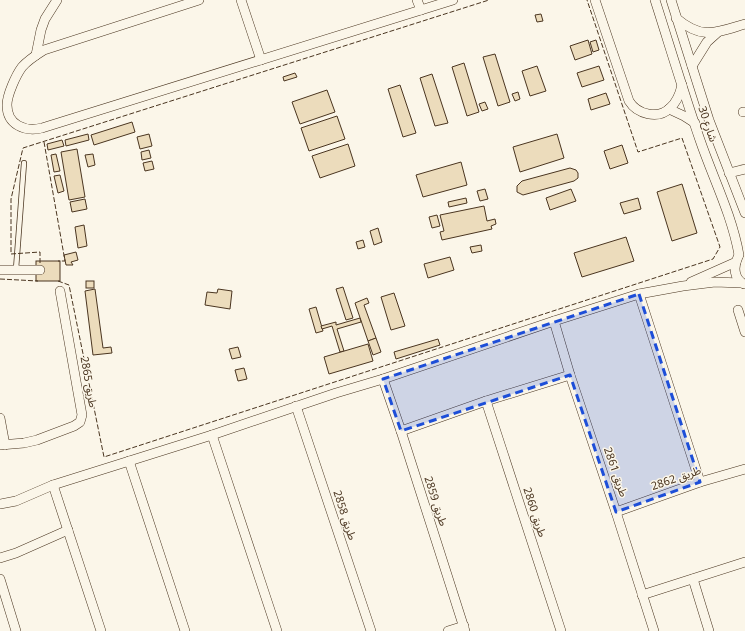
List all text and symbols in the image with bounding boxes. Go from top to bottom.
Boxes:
street label: شارع 30 [694,104,722,144]
street label: طريق 2865 [78,355,101,409]
street label: طريق 2861 [601,445,632,499]
street label: طريق 2862 [649,462,703,493]
street label: طريق 2859 [421,474,452,528]
street label: طريق 2860 [520,485,551,539]
street label: طريق 2858 [330,488,361,542]

